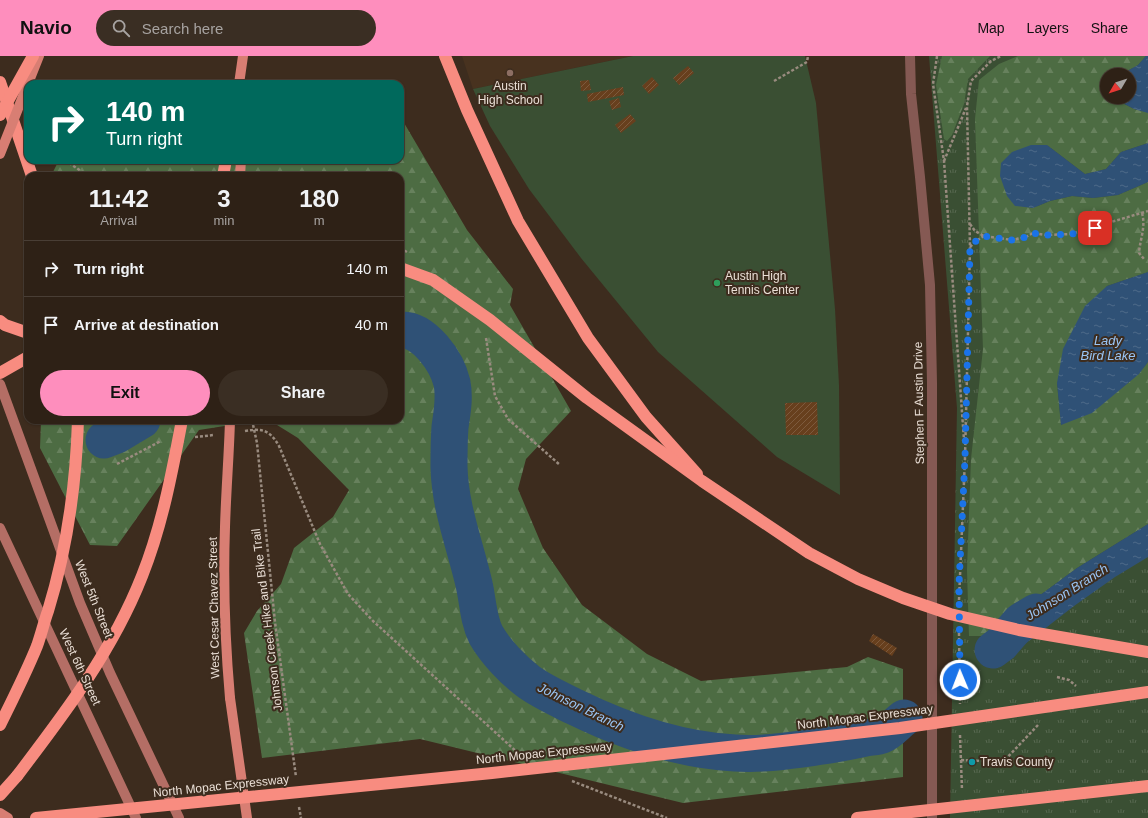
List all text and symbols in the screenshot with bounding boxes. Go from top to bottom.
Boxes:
search box [96,10,376,46]
text: Navio [20,17,72,38]
icon: search [110,17,132,39]
text: Search here [142,20,223,37]
text: Map [977,20,1005,36]
text: Layers [1027,20,1069,36]
text: Share [1091,20,1128,36]
marker: Austin High School [505,68,515,78]
north arrow [1100,68,1136,104]
map controls [1100,68,1136,104]
place label: Austin High School [478,79,542,107]
icon: right [40,96,92,148]
text: 140 m [106,96,185,127]
text: Turn right [106,129,182,149]
text: 11:42 [89,185,149,212]
text: 3 [217,185,231,212]
text: 180 [299,185,339,212]
pin [1078,211,1112,245]
text: Arrival [100,213,137,228]
text: min [214,213,234,228]
text: m [314,213,325,228]
icon: arrive [1084,217,1106,239]
icon: right [40,258,62,280]
text: Turn right [74,260,144,277]
text: 140 m [346,260,388,277]
place label: Austin High Tennis Center [725,269,799,297]
marker: Austin High Tennis Center [712,278,722,288]
icon: arrive [40,314,62,336]
text: Arrive at destination [74,316,219,333]
text: 40 m [355,316,388,333]
water label: Lady Bird Lake [1081,333,1135,363]
street label: Stephen F Austin Drive [911,341,927,464]
button: Exit [40,370,210,416]
button: Share [218,370,388,416]
street label: Johnson Creek Hike and Bike Trail [249,528,285,712]
street label: West Cesar Chavez Street [206,536,222,679]
street label: West 5th Street [72,558,116,640]
water label: Johnson Branch [1022,561,1111,624]
street label: West 6th Street [56,627,104,708]
position arrow [939,659,981,701]
water label: Johnson Branch [535,679,627,734]
street label: North Mopac Expressway [796,702,934,732]
street label: North Mopac Expressway [475,739,613,767]
place label: Travis County [980,755,1054,769]
marker: Travis County [967,757,977,767]
street label: North Mopac Expressway [152,772,290,800]

